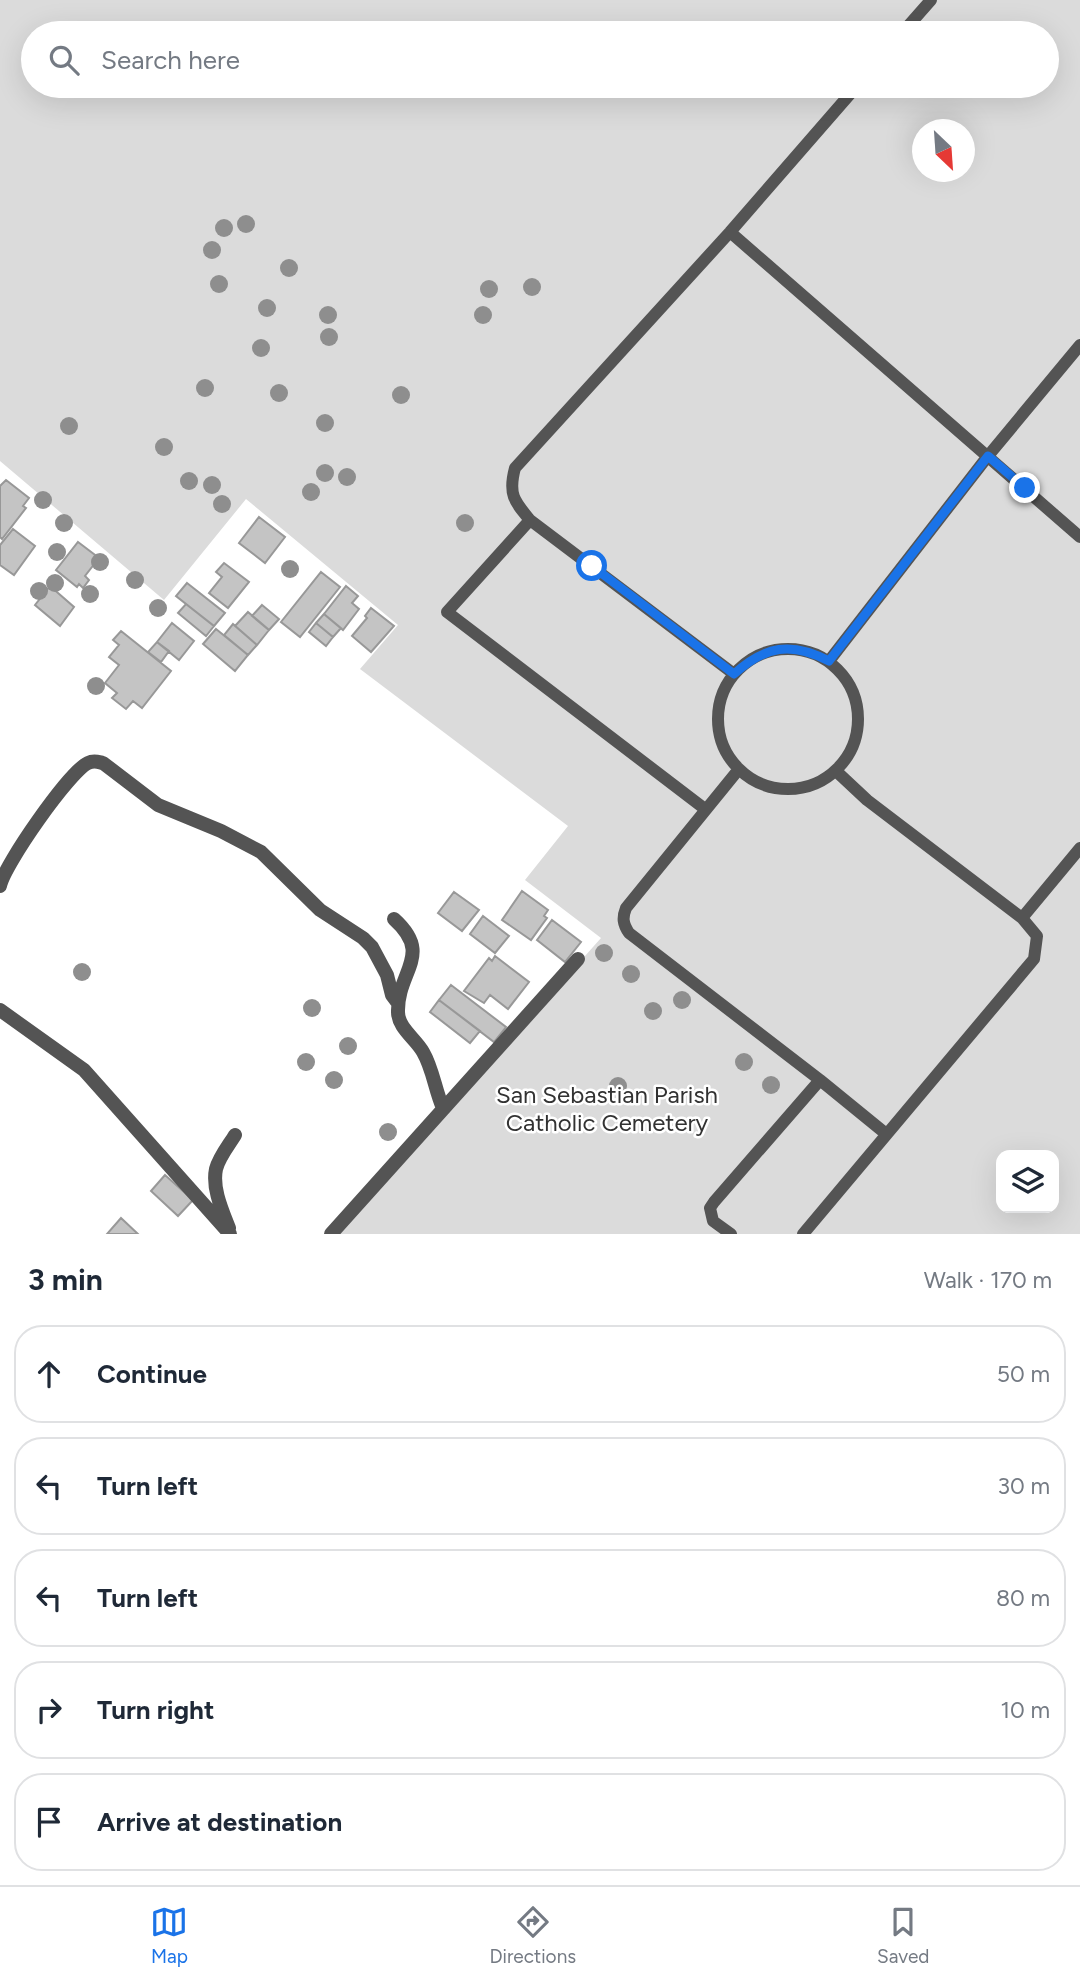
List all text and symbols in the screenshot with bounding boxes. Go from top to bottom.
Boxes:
search box [21,21,1059,98]
icon: search [45,41,83,79]
text: Search here [101,44,240,76]
north arrow [912,119,975,182]
route end [1009,472,1040,503]
route start [576,550,607,581]
park label: San Sebastian Parish Catholic Cemetery [496,1080,718,1137]
map controls [996,1150,1059,1213]
button: layers [996,1150,1059,1213]
text: 3 min [28,1261,103,1298]
text: Walk · 170 m [924,1266,1052,1294]
icon: ahead [30,1355,68,1393]
text: Continue [97,1358,207,1390]
text: 50 m [997,1360,1050,1388]
icon: left [30,1467,68,1505]
text: Turn left [97,1470,198,1502]
text: 30 m [997,1472,1050,1500]
icon: left [30,1579,68,1617]
text: Turn left [97,1582,198,1614]
text: 80 m [996,1584,1050,1612]
icon: right [30,1691,68,1729]
text: Turn right [97,1694,214,1726]
text: 10 m [1001,1696,1050,1724]
icon: arrive [30,1803,68,1841]
text: Arrive at destination [97,1806,342,1838]
tab: Map [150,1903,188,1968]
tab: Directions [489,1903,576,1968]
tab: Saved [877,1903,929,1968]

